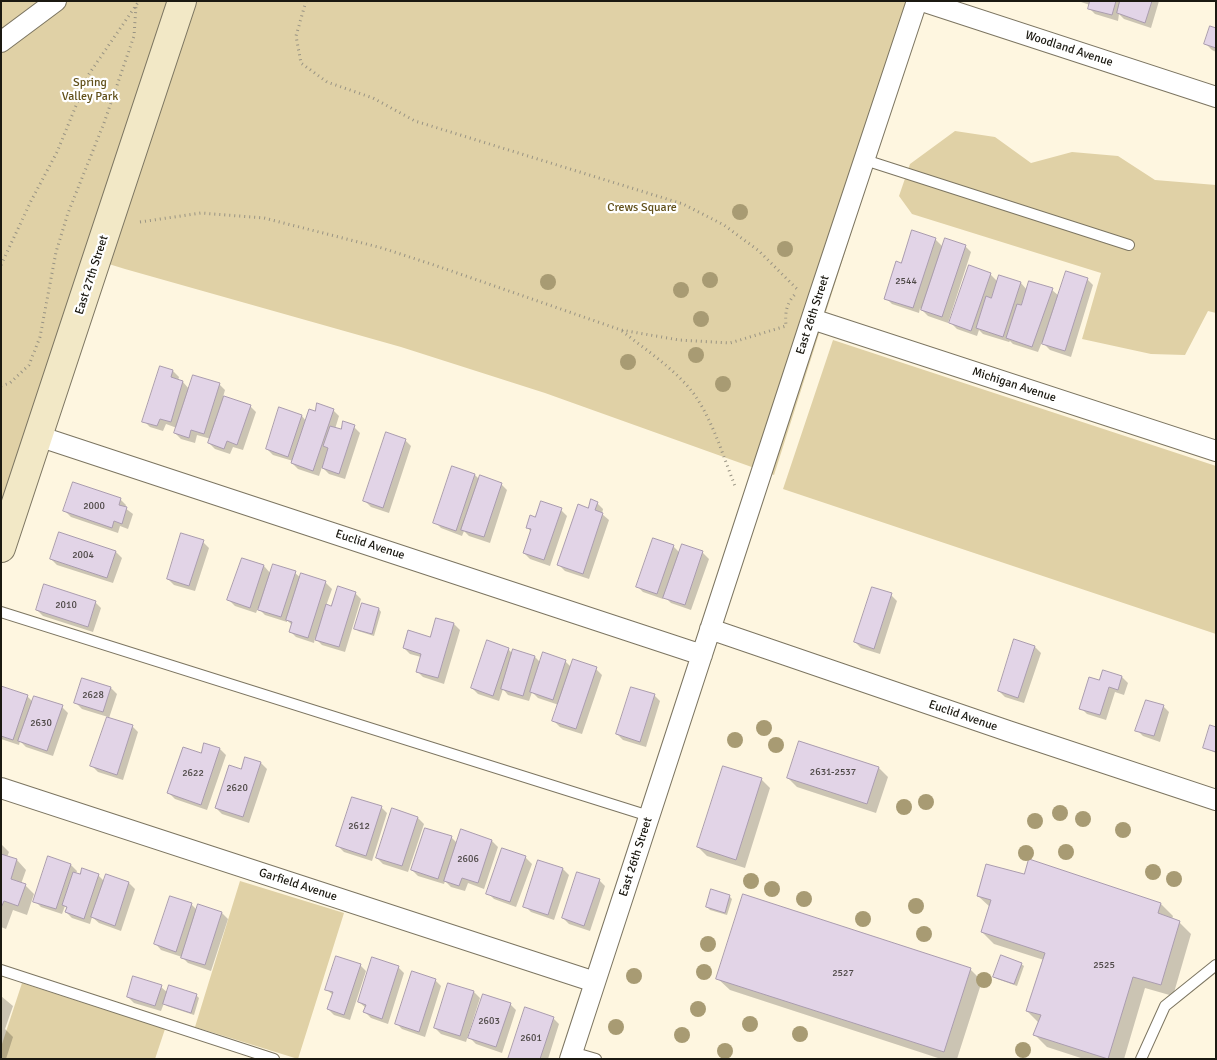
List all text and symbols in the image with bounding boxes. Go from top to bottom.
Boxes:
street label: Woodland Avenue [1023,28,1115,70]
park label: Spring Valley Park [62,76,118,104]
park label: Crews Square [607,201,677,215]
street label: East 27th Street [72,234,112,316]
street label: East 26th Street [793,274,833,356]
house number: 2544 [895,275,917,287]
street label: Michigan Avenue [970,365,1058,405]
house number: 2000 [83,500,105,512]
street label: Euclid Avenue [333,527,407,563]
house number: 2004 [72,549,94,561]
house number: 2010 [55,599,77,611]
house number: 2628 [82,689,104,701]
street label: Euclid Avenue [927,697,999,735]
house number: 2630 [30,717,52,729]
house number: 2631-2537 [810,766,856,778]
house number: 2622 [182,767,204,779]
house number: 2620 [226,782,248,794]
street label: East 26th Street [616,816,656,898]
house number: 2612 [348,820,370,832]
house number: 2606 [457,853,479,865]
street label: Garfield Avenue [257,866,339,904]
house number: 2525 [1093,959,1115,971]
house number: 2527 [832,967,854,979]
house number: 2603 [478,1015,500,1027]
house number: 2601 [520,1032,542,1044]

